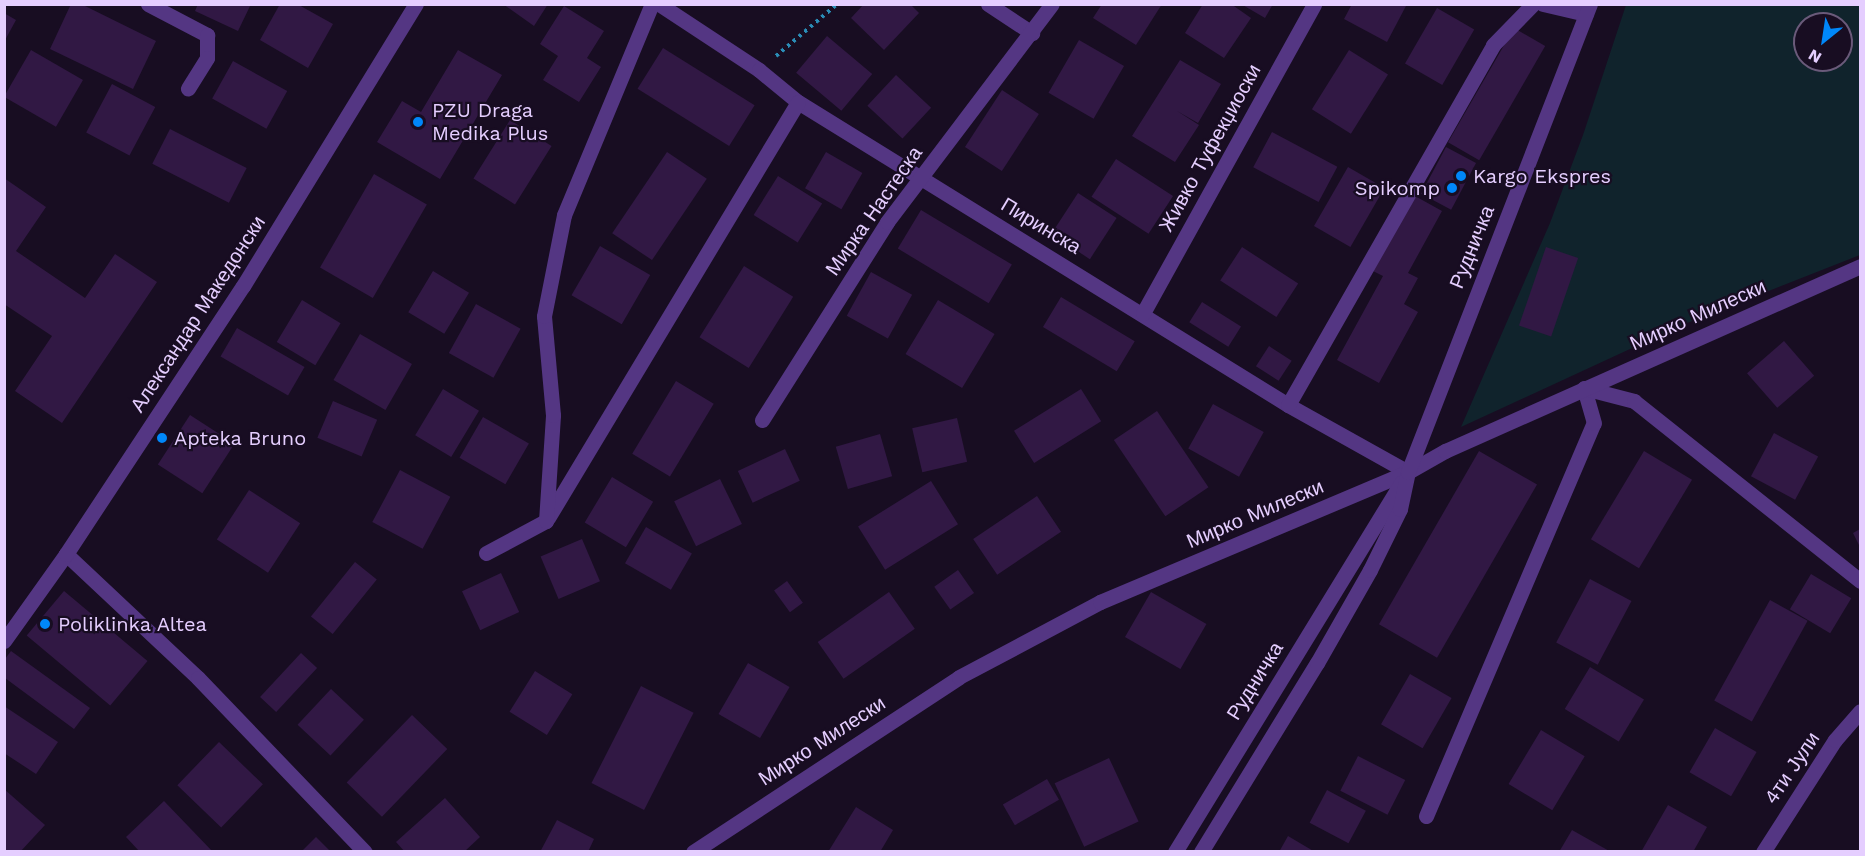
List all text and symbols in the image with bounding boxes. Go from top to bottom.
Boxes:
north arrow [1793,12,1853,72]
text: N [1805,45,1825,67]
street label: Живко Туфекџиоски [1154,60,1266,236]
place label: PZU Draga Medika Plus [432,98,549,145]
marker: PZU Draga Medika Plus [409,113,427,131]
street label: Мирка Настеска [821,142,927,280]
place label: Kargo Ekspres [1473,164,1611,188]
marker: Kargo Ekspres [1454,169,1468,183]
place label: Spikomp [1355,176,1440,200]
marker: Spikomp [1445,181,1459,195]
street label: Пиринска [997,193,1085,259]
street label: Рудничка [1445,202,1499,292]
street label: Александар Македонски [125,211,271,417]
street label: Мирко Милески [1626,274,1770,356]
place label: Apteka Bruno [174,426,307,450]
marker: Apteka Bruno [155,431,169,445]
street label: Мирко Милески [1183,474,1327,554]
place label: Poliklinka Altea [58,612,208,636]
marker: Poliklinka Altea [36,615,54,633]
street label: Рудничка [1222,638,1288,724]
street label: Мирко Милески [754,691,890,791]
street label: 4ти Јули [1759,727,1825,809]

